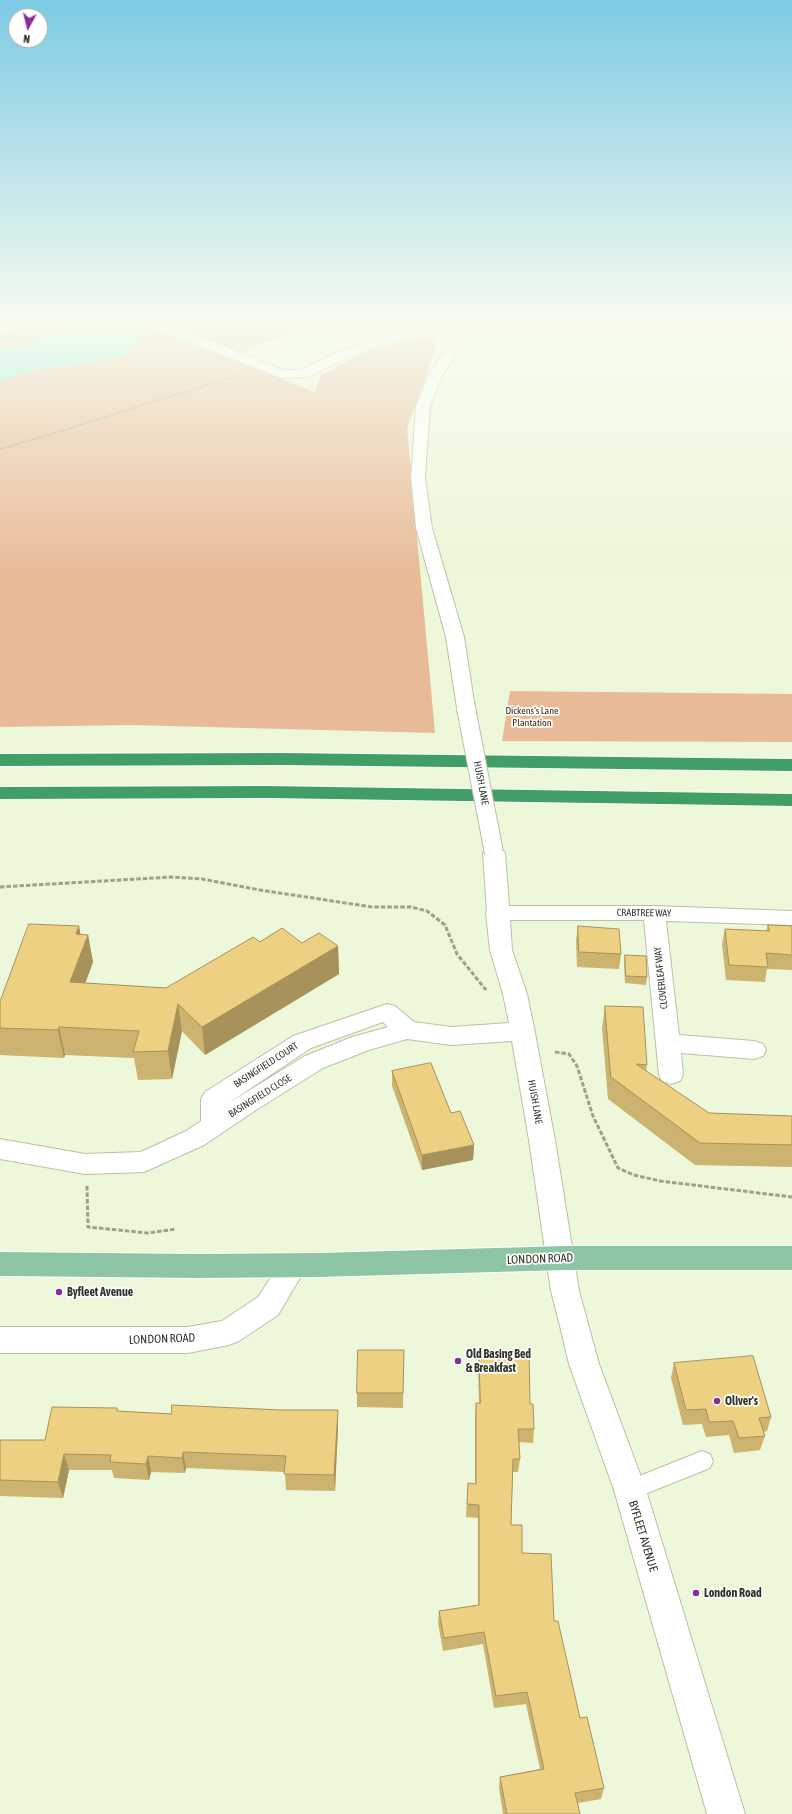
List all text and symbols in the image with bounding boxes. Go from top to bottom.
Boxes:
north arrow [8,8,48,48]
text: N [23,33,31,45]
park label: Dickens's Lane Plantation [505,705,559,728]
street label: HUISH LANE [471,760,491,806]
street label: CRABTREE WAY [617,907,671,919]
street label: CLOVERLEAF WAY [652,946,670,1010]
street label: BASINGFIELD COURT [231,1040,301,1090]
street label: BASINGFIELD CLOSE [226,1072,294,1120]
street label: HUISH LANE [525,1079,545,1125]
street label: LONDON ROAD [507,1251,573,1267]
place label: Byfleet Avenue [67,1285,133,1299]
marker: Byfleet Avenue [54,1287,64,1297]
street label: LONDON ROAD [129,1331,195,1347]
place label: Old Basing Bed & Breakfast [466,1347,531,1375]
marker: Old Basing Bed & Breakfast [453,1356,463,1366]
place label: Oliver's [725,1394,758,1408]
marker: Oliver's [712,1396,722,1406]
street label: BYFLEET AVENUE [625,1499,661,1573]
place label: London Road [704,1586,762,1600]
marker: London Road [691,1588,701,1598]

